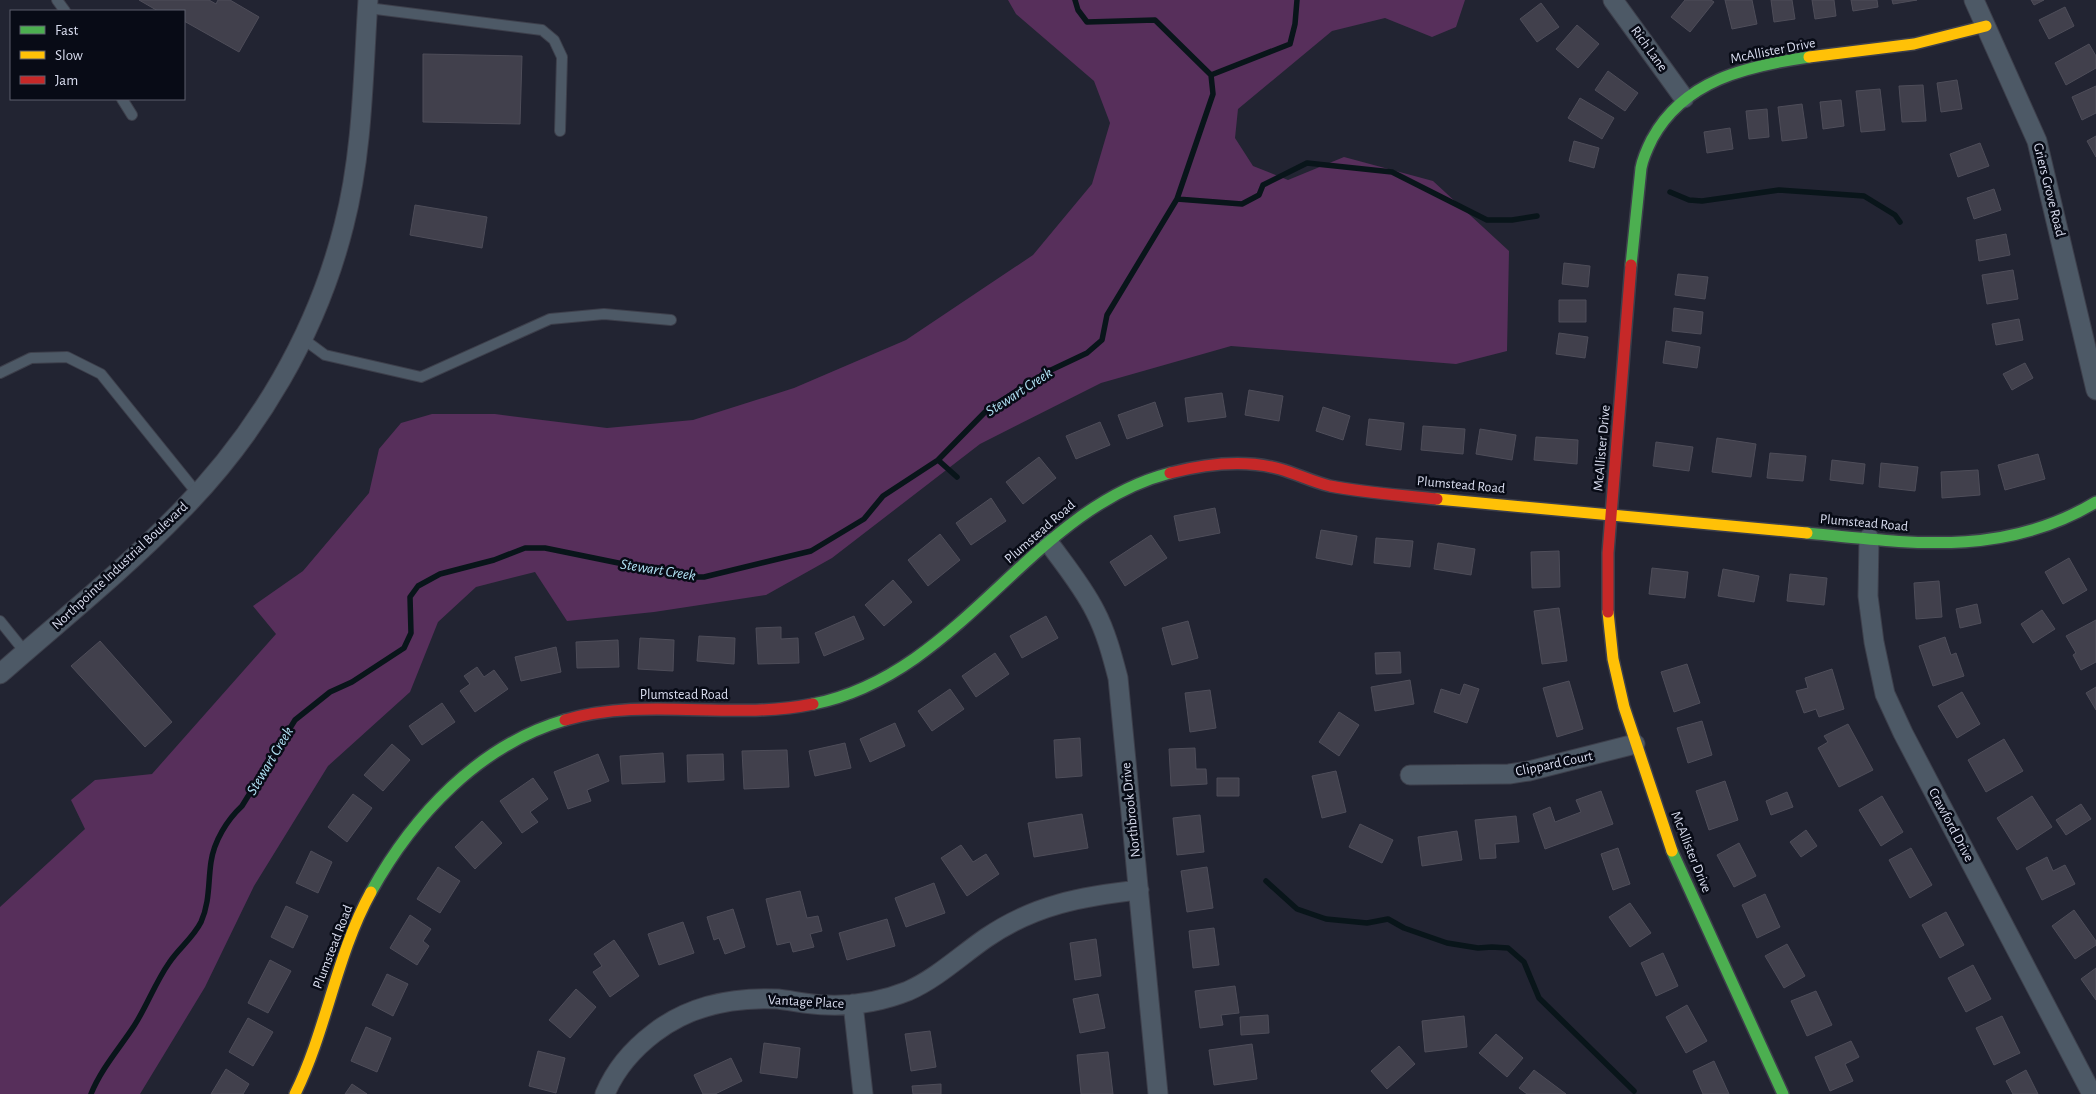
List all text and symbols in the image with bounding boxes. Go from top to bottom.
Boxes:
legend [10,10,185,100]
text: Fast [55,23,79,38]
street label: Rich Lane [1628,24,1670,74]
street label: McAllister Drive [1729,36,1817,66]
text: Slow [55,48,83,63]
text: Jam [55,73,78,88]
street label: Griers Grove Road [2031,142,2067,238]
water label: Stewart Creek [983,365,1055,419]
street label: McAllister Drive [1591,404,1613,492]
street label: Plumstead Road [1416,474,1506,496]
street label: Plumstead Road [1002,498,1078,566]
street label: Northpointe Industrial Boulevard [49,499,191,633]
street label: Plumstead Road [1819,512,1909,534]
water label: Stewart Creek [619,557,697,583]
street label: Plumstead Road [640,688,728,702]
water label: Stewart Creek [244,724,296,798]
street label: Clippard Court [1514,749,1594,779]
street label: Northbrook Drive [1119,762,1143,858]
street label: Crawford Drive [1926,786,1976,864]
street label: McAllister Drive [1668,809,1714,895]
street label: Plumstead Road [311,903,355,991]
street label: Vantage Place [768,993,844,1011]

